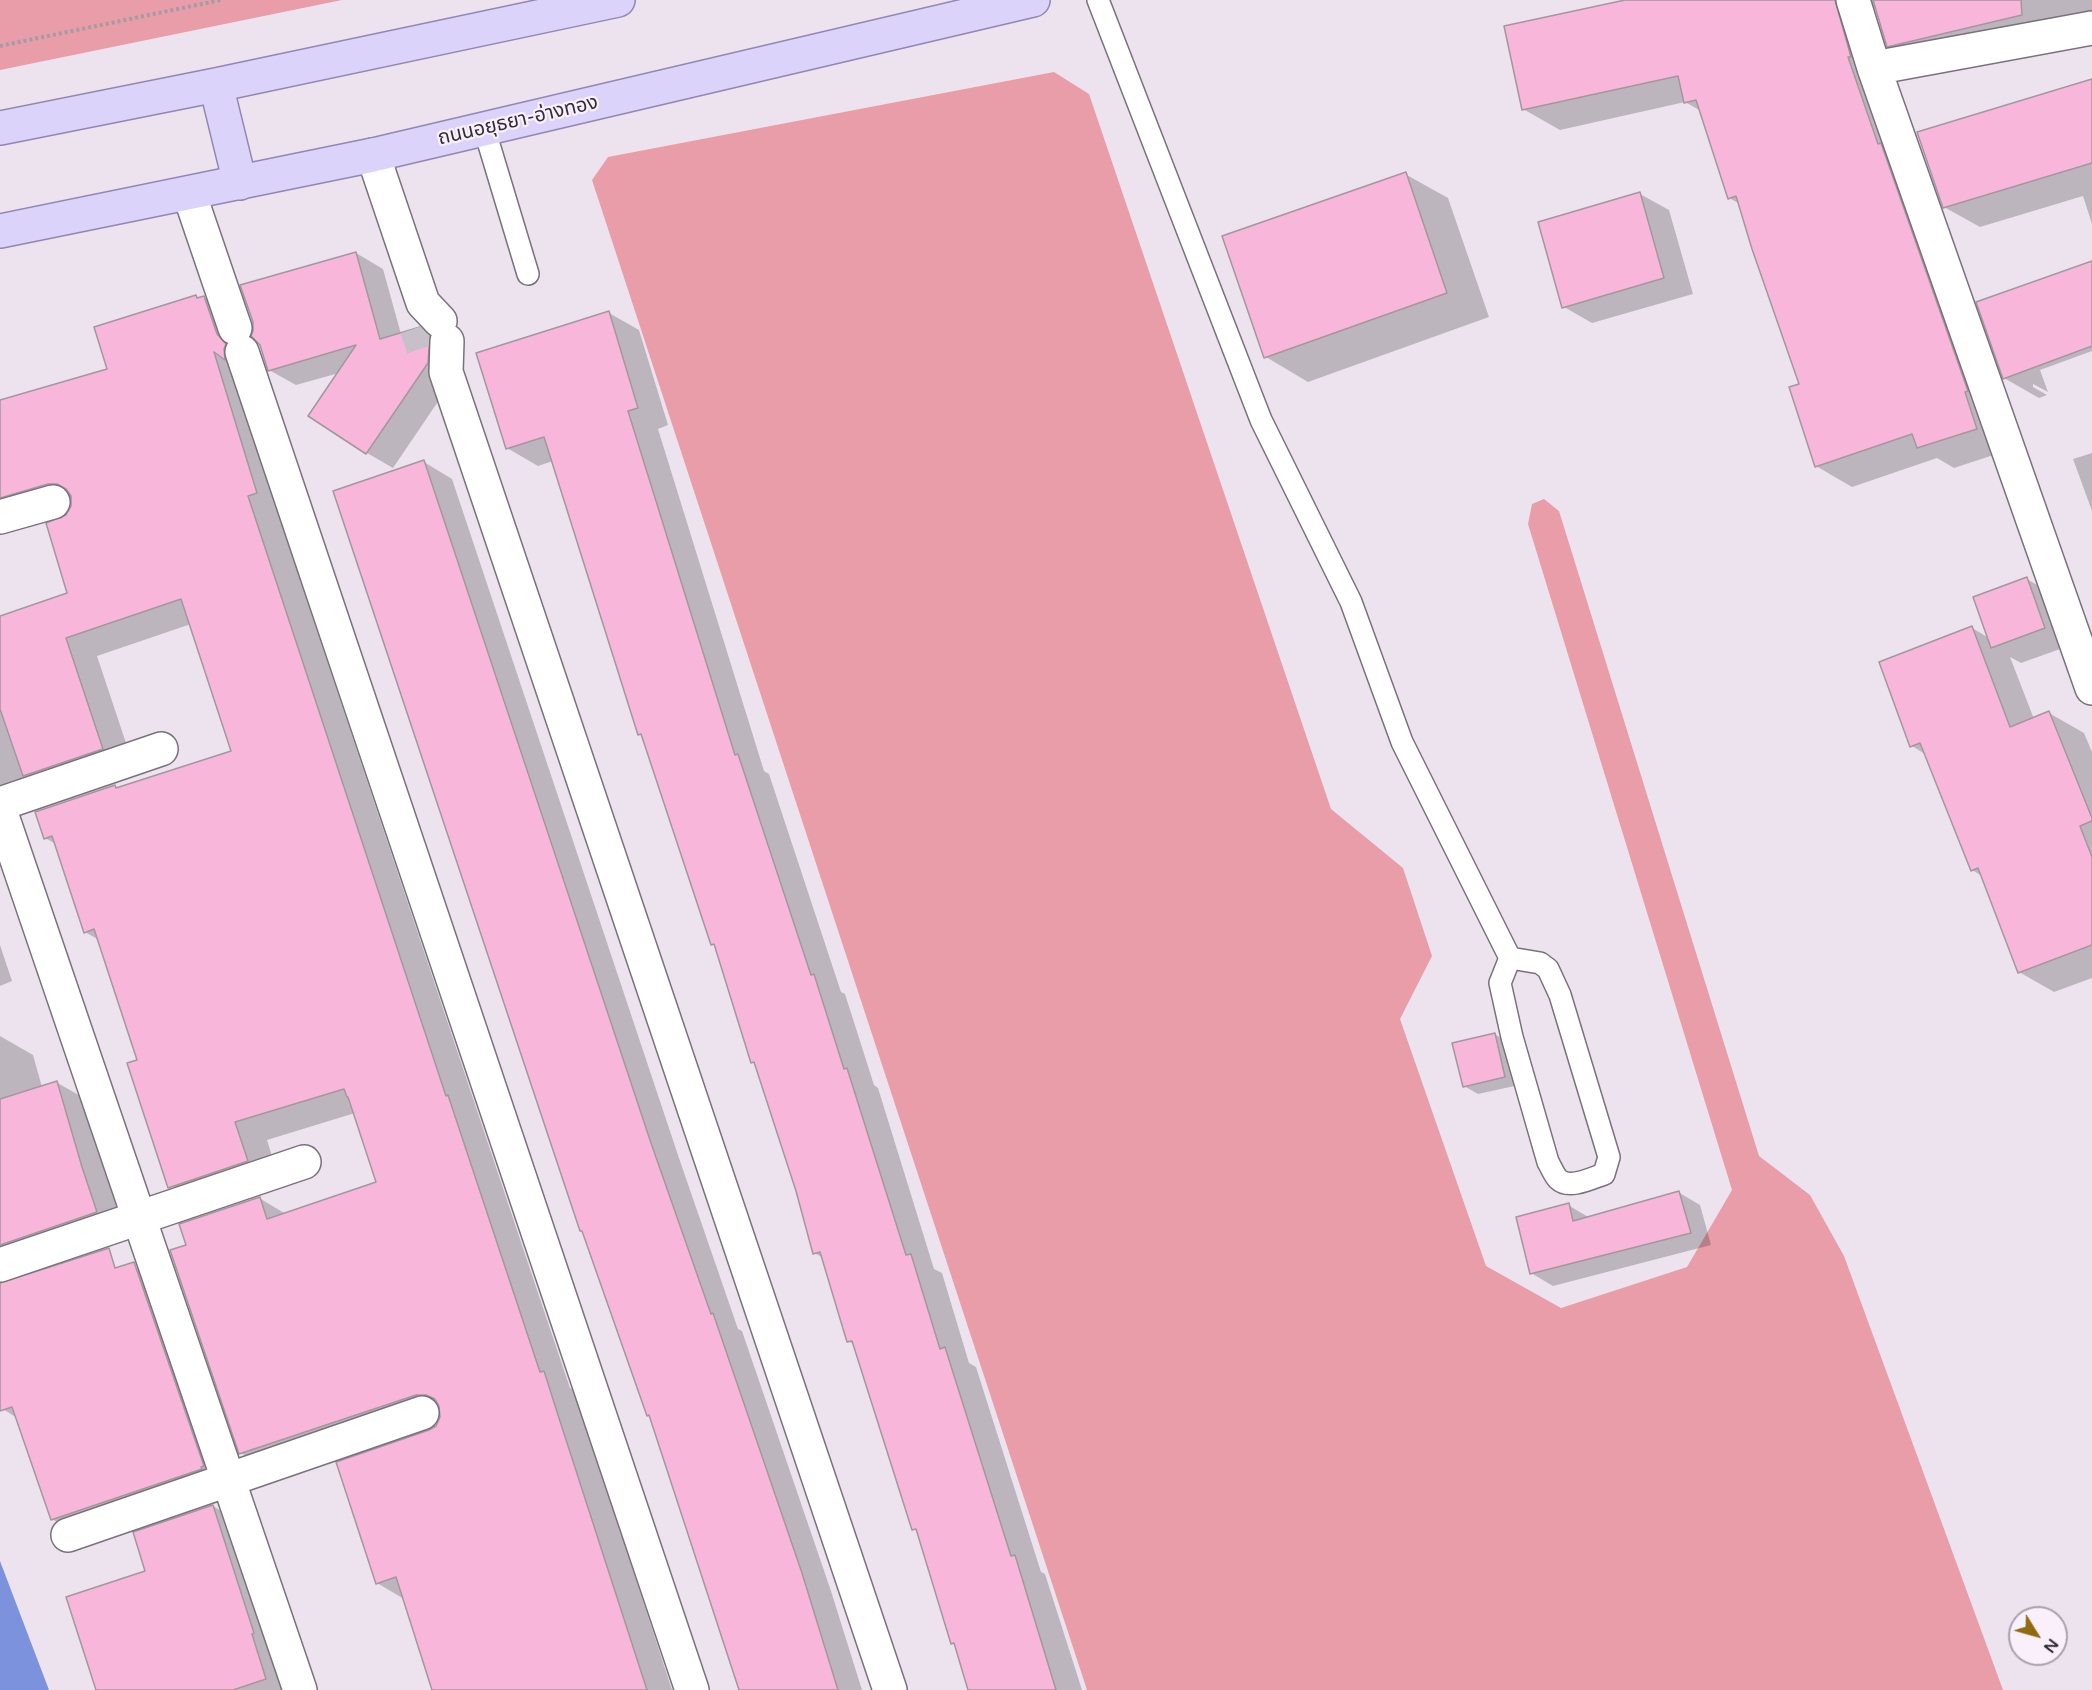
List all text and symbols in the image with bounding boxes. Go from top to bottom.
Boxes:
street label: ถนนอยุธยา-อ่างทอง [436,91,600,151]
north arrow [2008,1606,2068,1666]
text: N [2039,1634,2063,1657]

